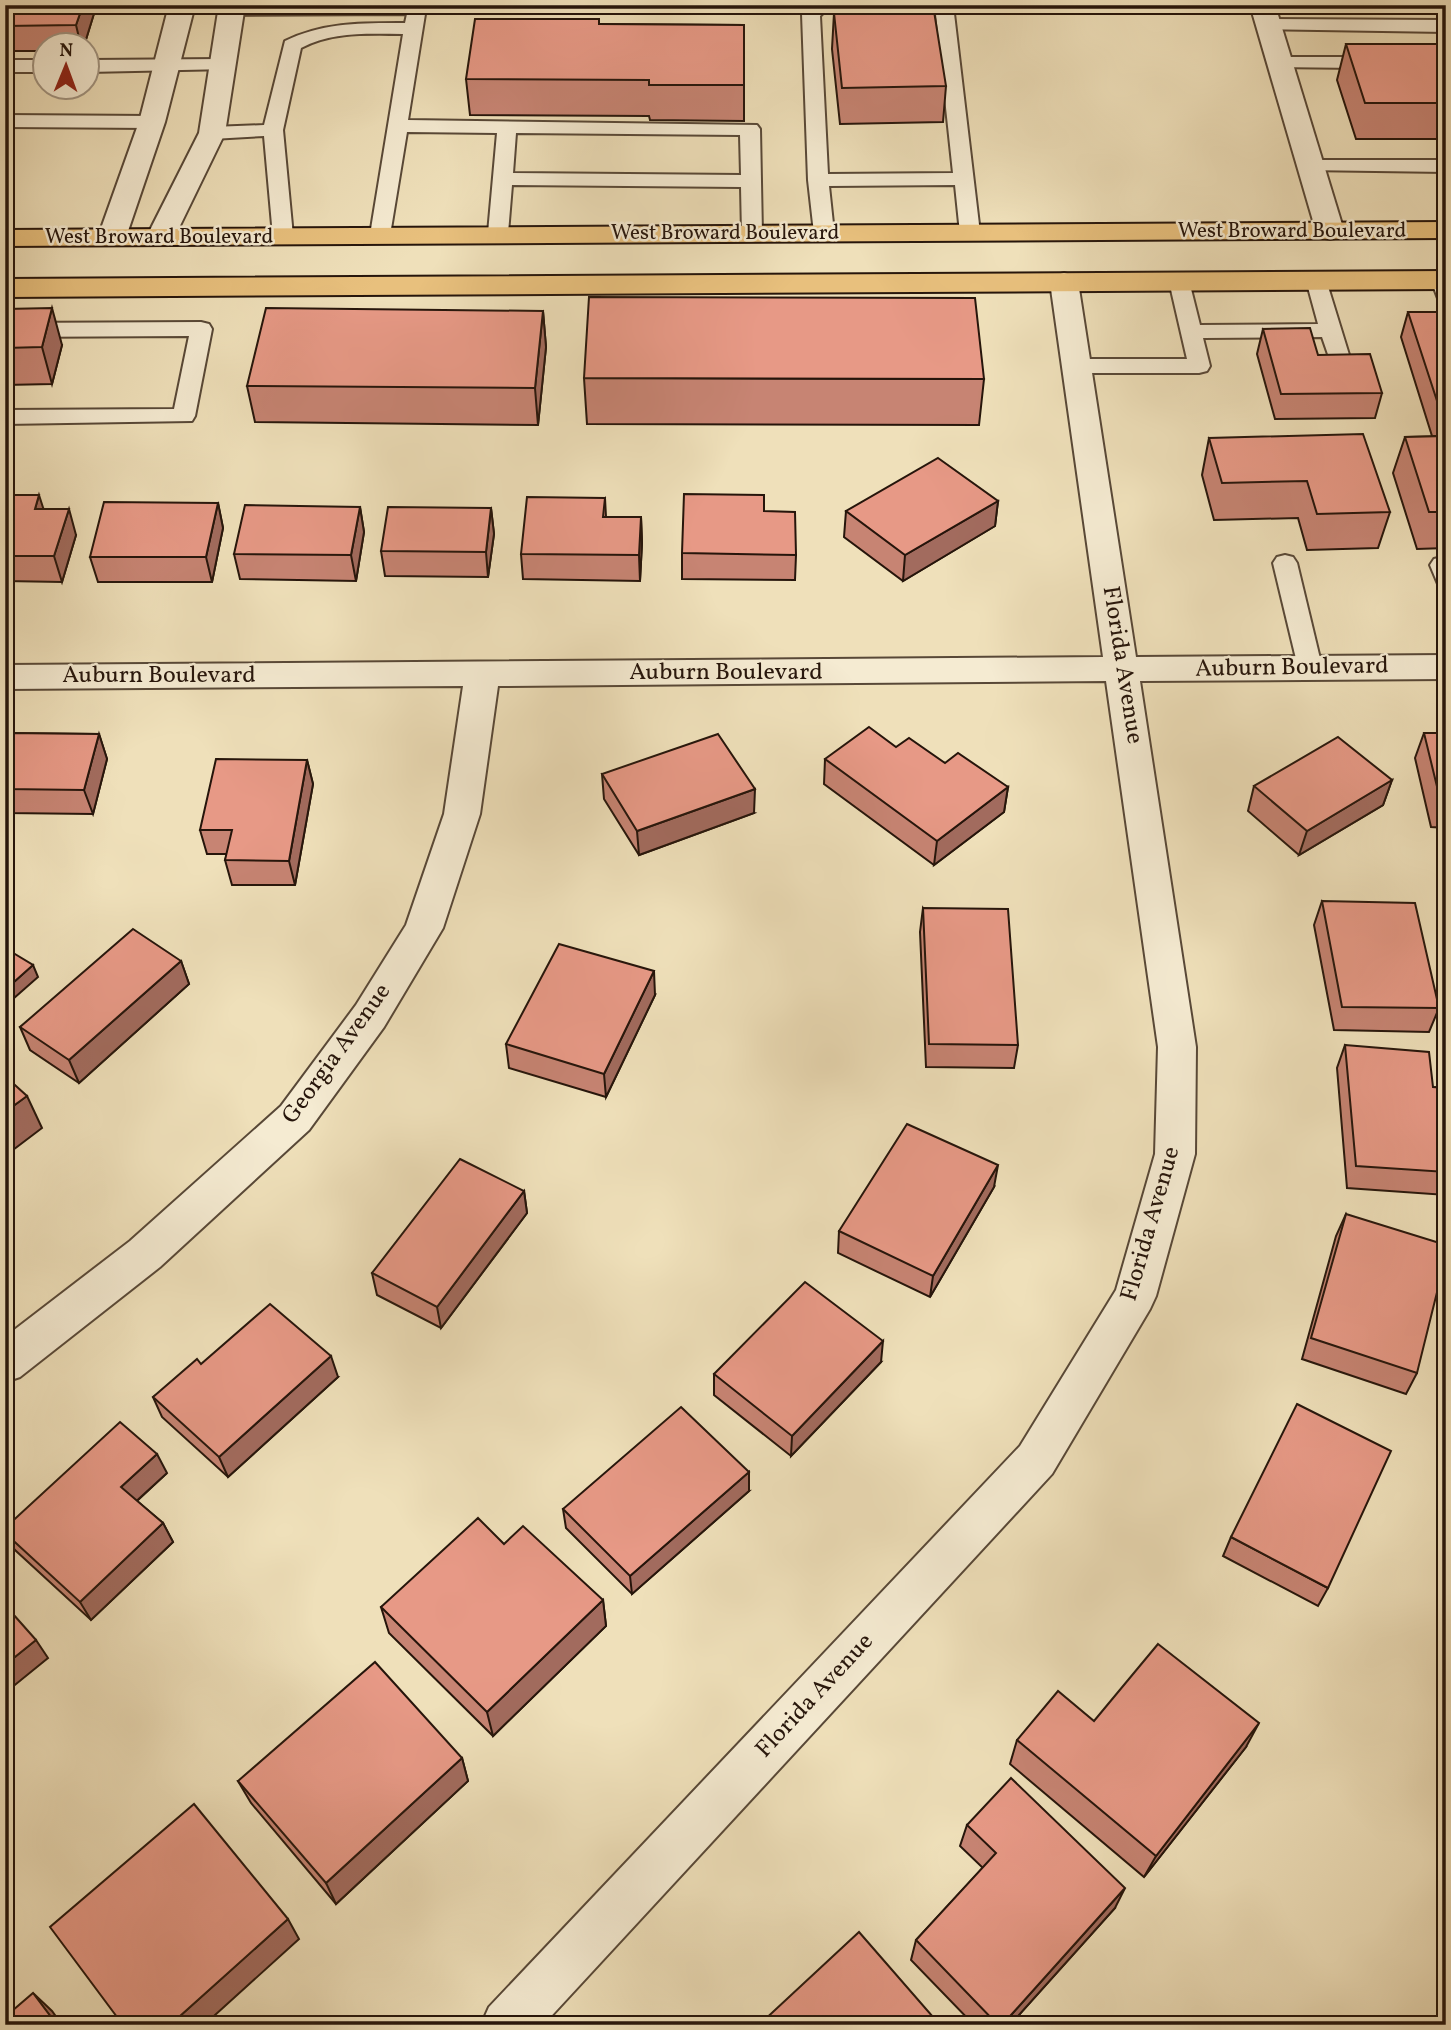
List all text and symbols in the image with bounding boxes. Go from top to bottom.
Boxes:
north arrow [32,32,102,102]
text: N [59,38,74,64]
street label: West Broward Boulevard [1178,217,1406,246]
street label: West Broward Boulevard [611,219,839,248]
street label: West Broward Boulevard [45,223,273,252]
street label: Florida Avenue [1093,584,1151,746]
street label: Auburn Boulevard [1195,649,1389,687]
street label: Auburn Boulevard [629,656,823,690]
street label: Auburn Boulevard [62,659,256,693]
street label: Georgia Avenue [274,977,400,1131]
street label: Florida Avenue [1113,1143,1189,1305]
street label: Florida Avenue [748,1626,882,1766]

